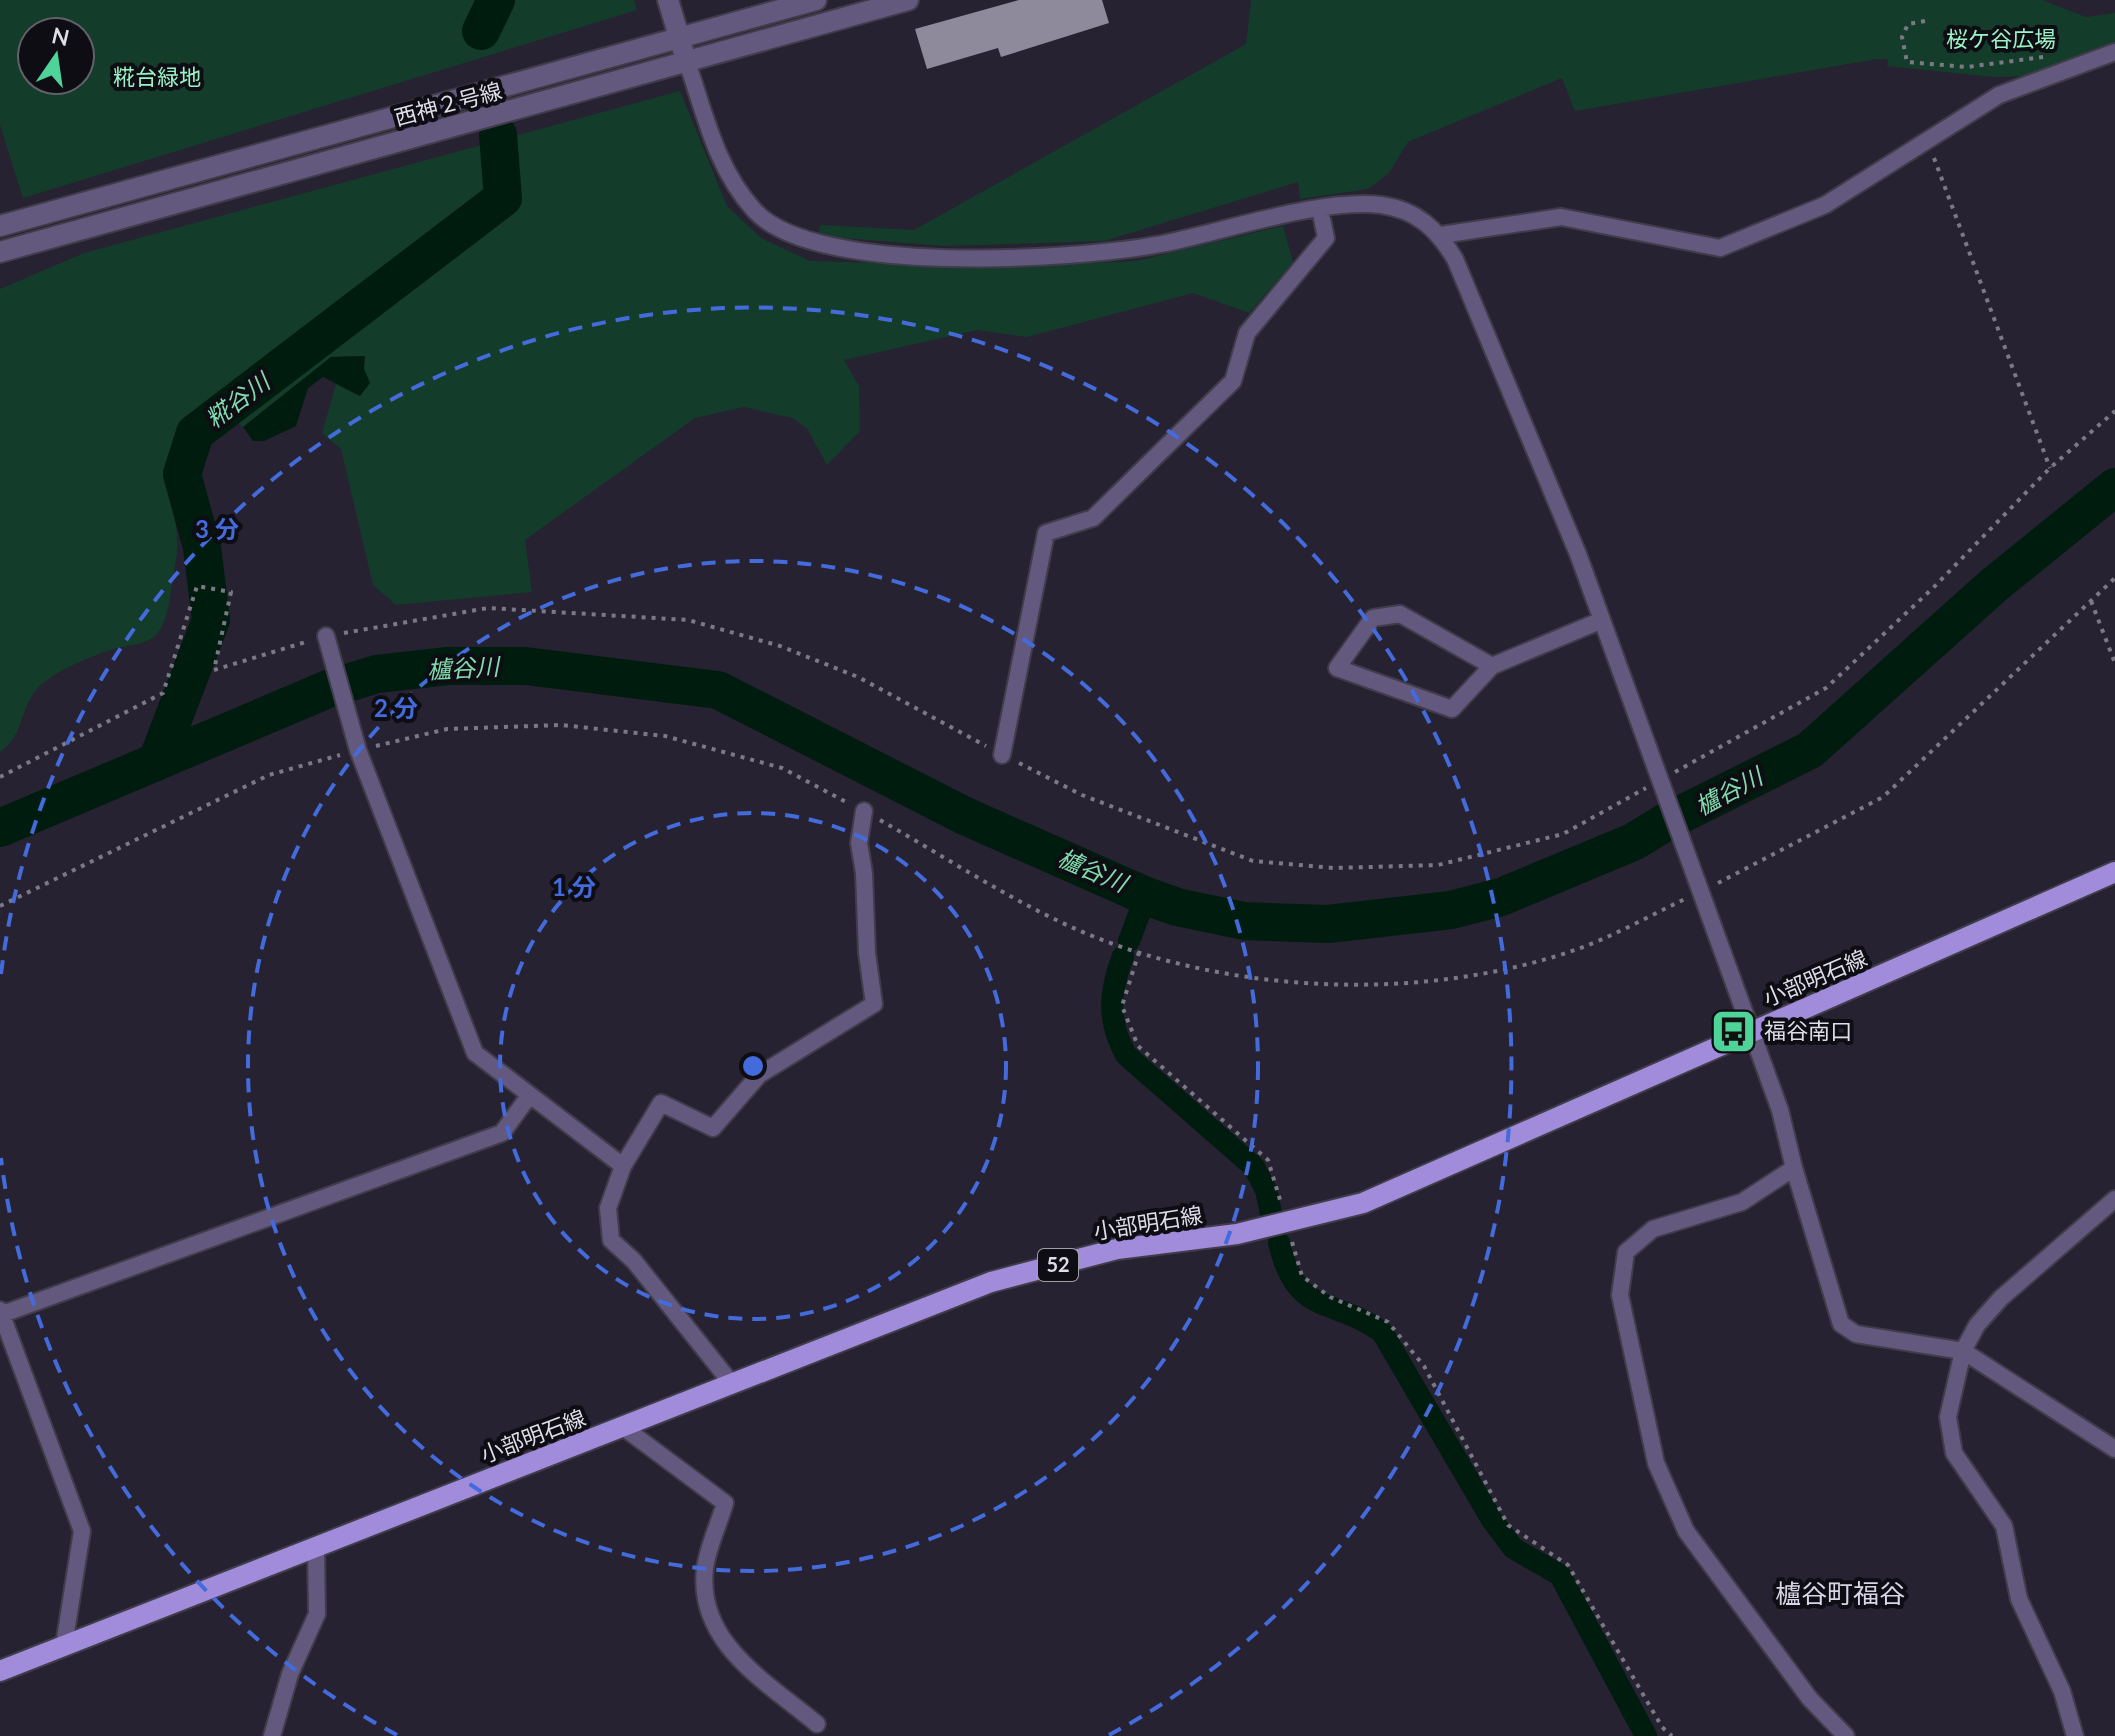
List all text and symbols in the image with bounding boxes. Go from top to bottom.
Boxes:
north arrow [16,16,96,96]
text: N [49,21,72,51]
park label: 桜ケ谷広場 [1946,25,2056,52]
park label: 糀台緑地 [113,63,201,90]
street label: 西神２号線 [391,76,504,131]
water label: 糀谷川 [200,365,277,433]
text: 3 分 [195,514,239,543]
water label: 櫨谷川 [426,651,503,684]
text: 2 分 [374,693,418,722]
water label: 櫨谷川 [1690,760,1770,820]
water label: 櫨谷川 [1054,842,1134,898]
text: 1 分 [552,872,596,901]
street label: 小部明石線 [1759,944,1871,1011]
bus stop icon: 福谷南口 [1709,1007,1757,1055]
place label: 福谷南口 [1764,1017,1852,1044]
centre of rings [739,1052,767,1080]
street label: 小部明石線 [1091,1201,1204,1244]
road number: 52 [1038,1249,1078,1281]
street label: 小部明石線 [477,1403,589,1468]
district label: 櫨谷町福谷 [1775,1577,1905,1609]

